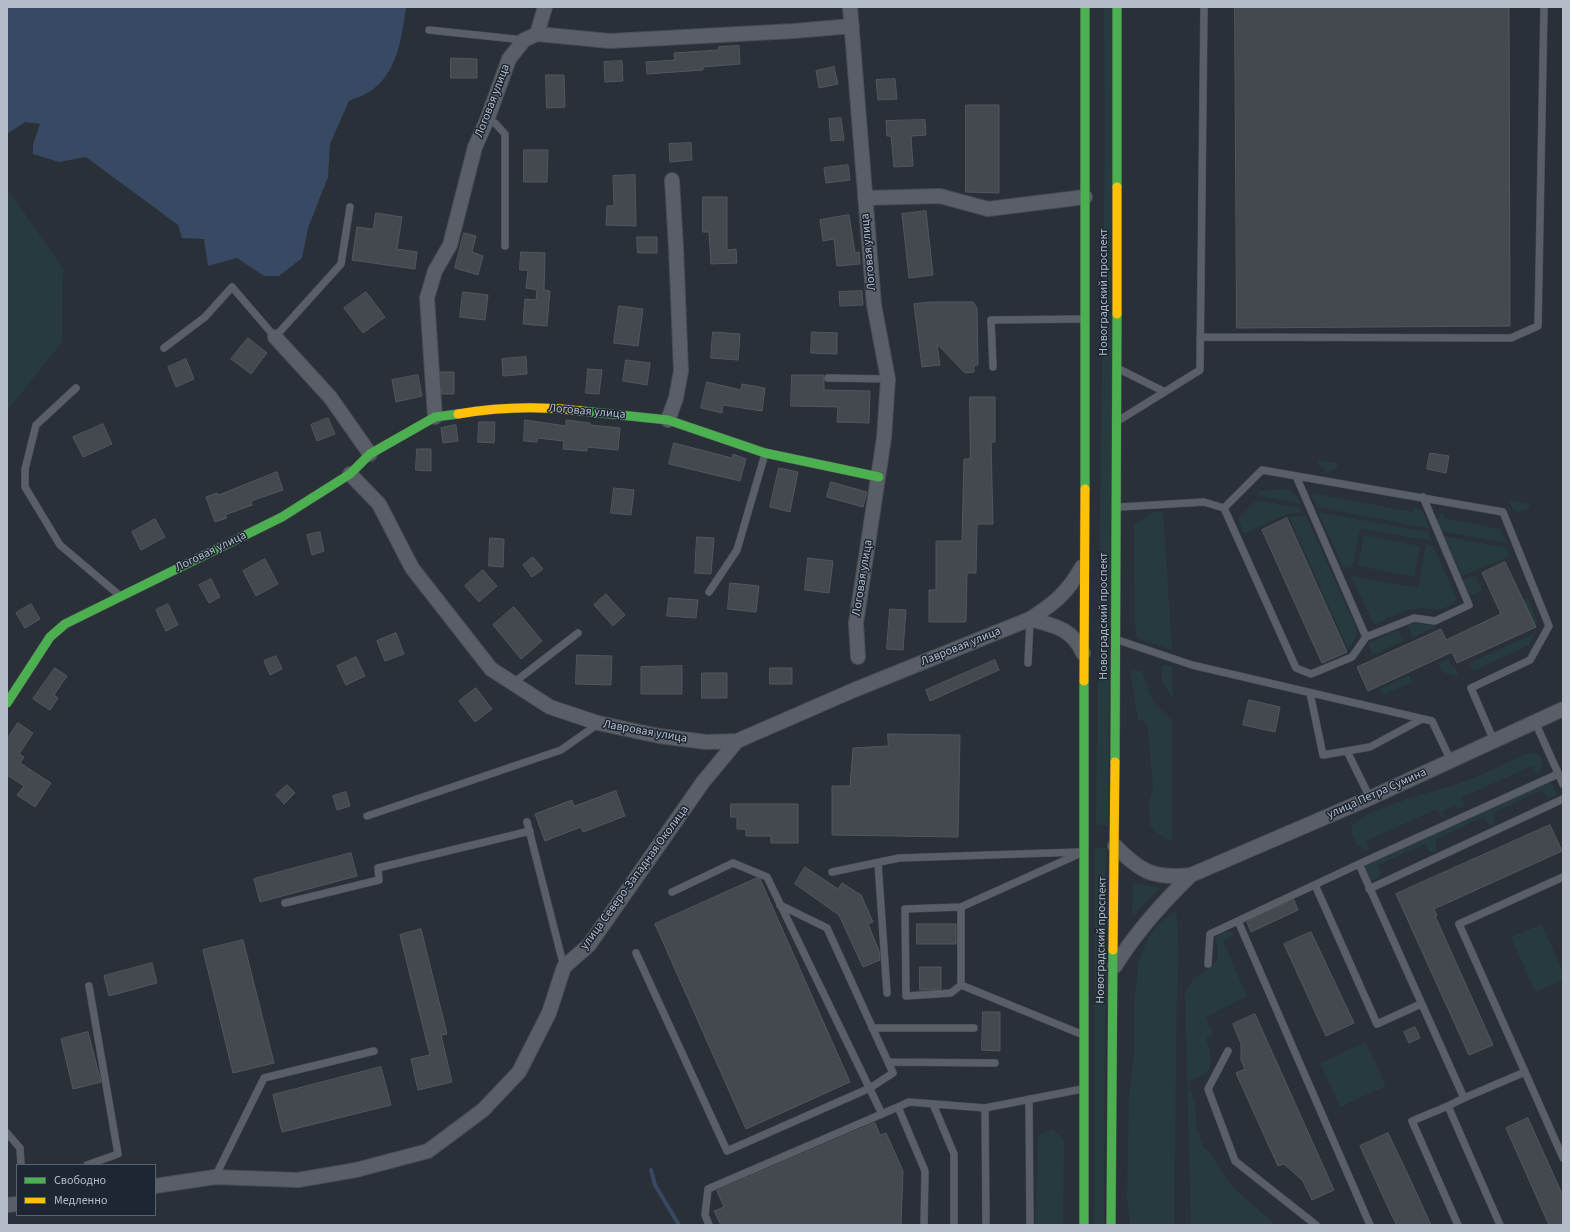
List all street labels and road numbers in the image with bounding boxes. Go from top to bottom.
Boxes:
street label: Логовая улица [472,62,514,140]
street label: Логовая улица [858,213,880,291]
street label: Новоградский проспект [1097,228,1111,356]
street label: Логовая улица [548,401,626,423]
street label: Логовая улица [173,529,249,575]
street label: Логовая улица [850,539,876,617]
street label: Новоградский проспект [1097,552,1111,680]
street label: Лавровая улица [919,624,1003,670]
street label: Лавровая улица [602,718,688,746]
street label: улица Петра Сумина [1325,766,1429,822]
street label: улица Северо-Западная Околица [578,803,692,953]
street label: Новоградский проспект [1094,876,1110,1004]

